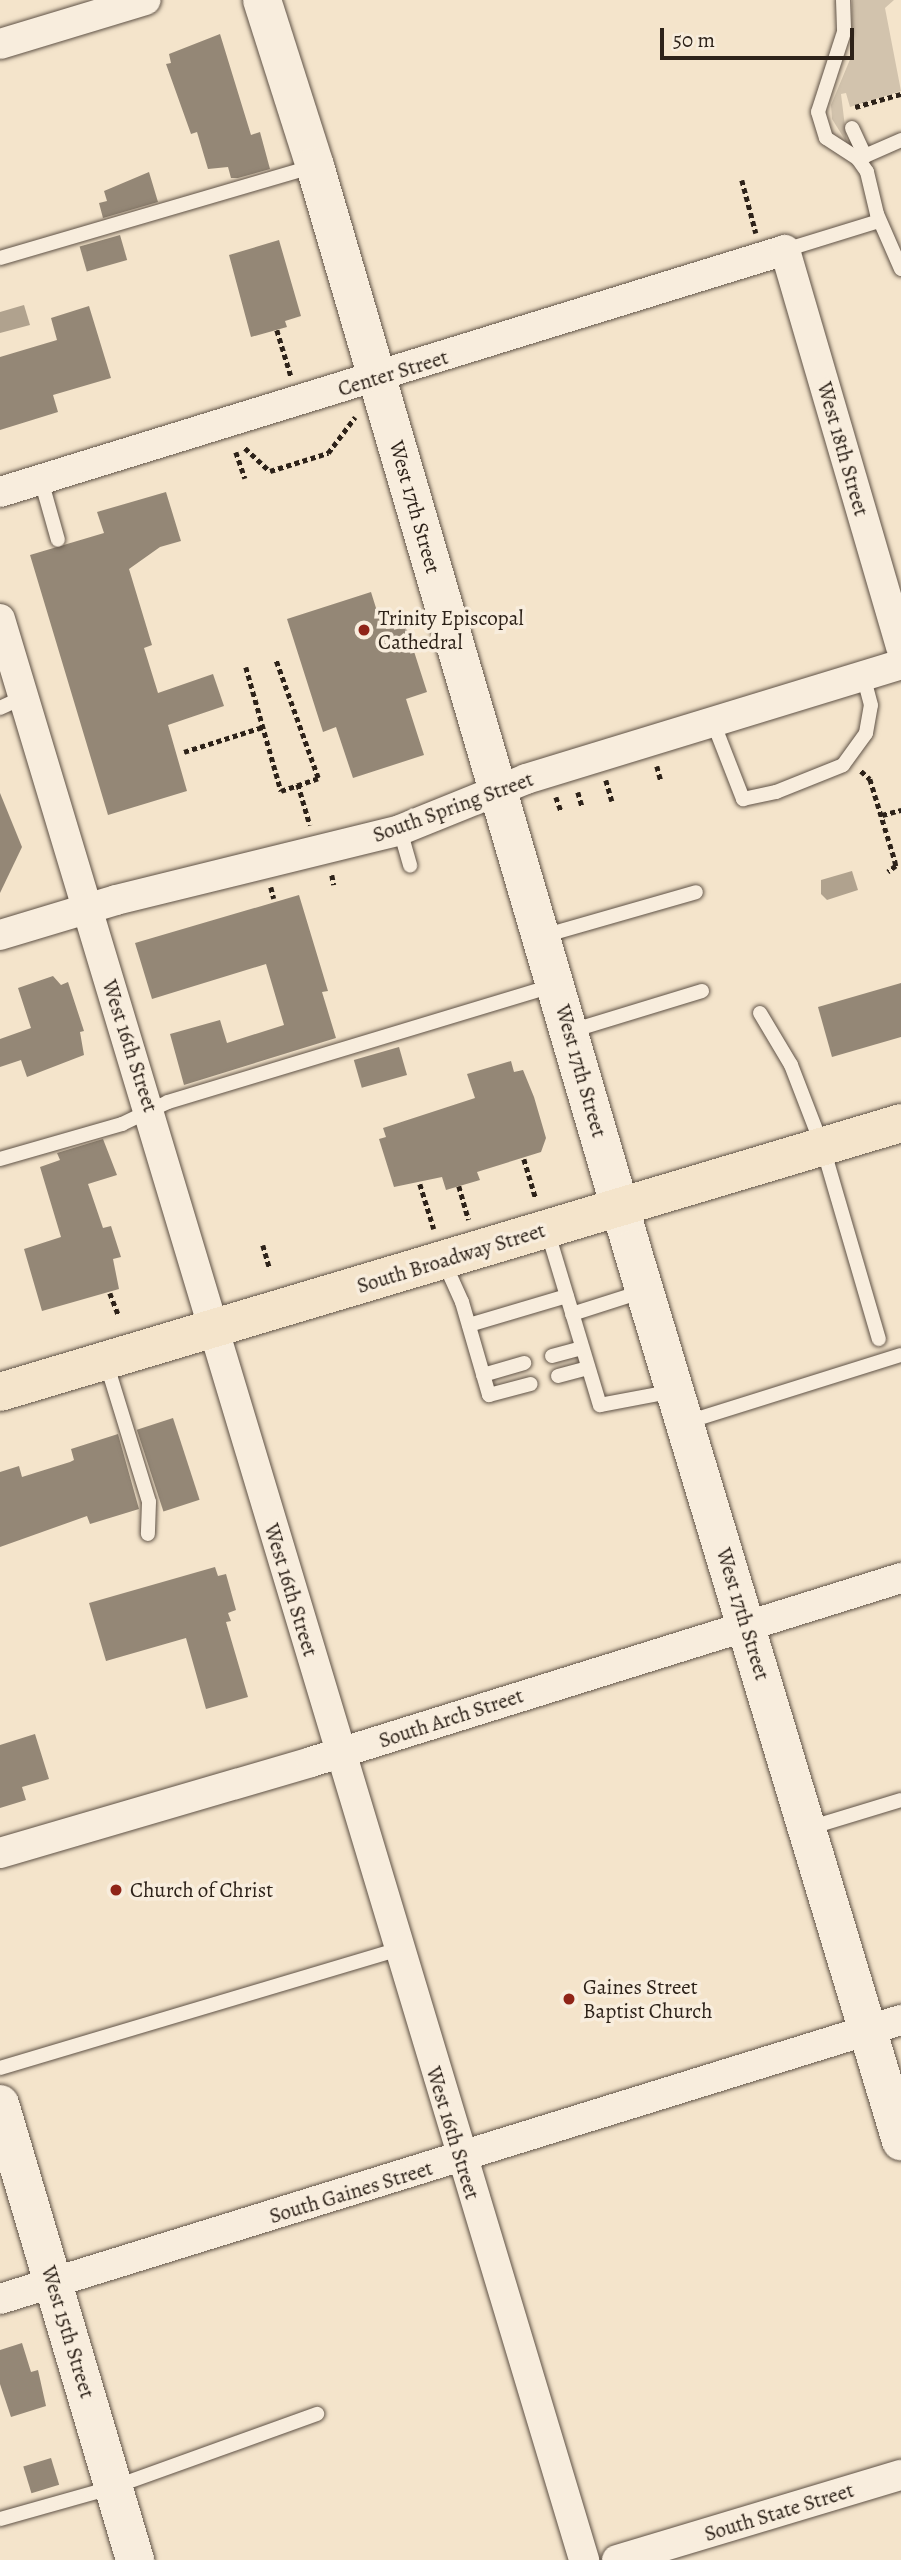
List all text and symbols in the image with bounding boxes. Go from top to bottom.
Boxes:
scale bar [663,14,857,58]
text: 50 m [673,26,715,54]
street label: Center Street [335,344,451,402]
street label: West 18th Street [812,379,874,519]
street label: West 17th Street [384,438,446,576]
place label: Trinity Episcopal Cathedral [378,605,524,655]
marker: Trinity Episcopal Cathedral [356,622,372,638]
street label: South Spring Street [369,766,537,848]
street label: West 16th Street [97,977,163,1115]
street label: West 17th Street [550,1002,612,1140]
street label: South Broadway Street [354,1217,548,1299]
street label: West 16th Street [259,1520,323,1660]
street label: West 17th Street [711,1545,775,1683]
street label: South Arch Street [376,1683,526,1753]
place label: Church of Christ [130,1877,273,1903]
marker: Church of Christ [108,1882,124,1898]
place label: Gaines Street Baptist Church [583,1974,712,2024]
marker: Gaines Street Baptist Church [561,1991,577,2007]
street label: West 16th Street [421,2063,485,2203]
street label: South Gaines Street [266,2155,436,2229]
street label: West 15th Street [36,2263,100,2401]
street label: South State Street [701,2477,857,2547]

